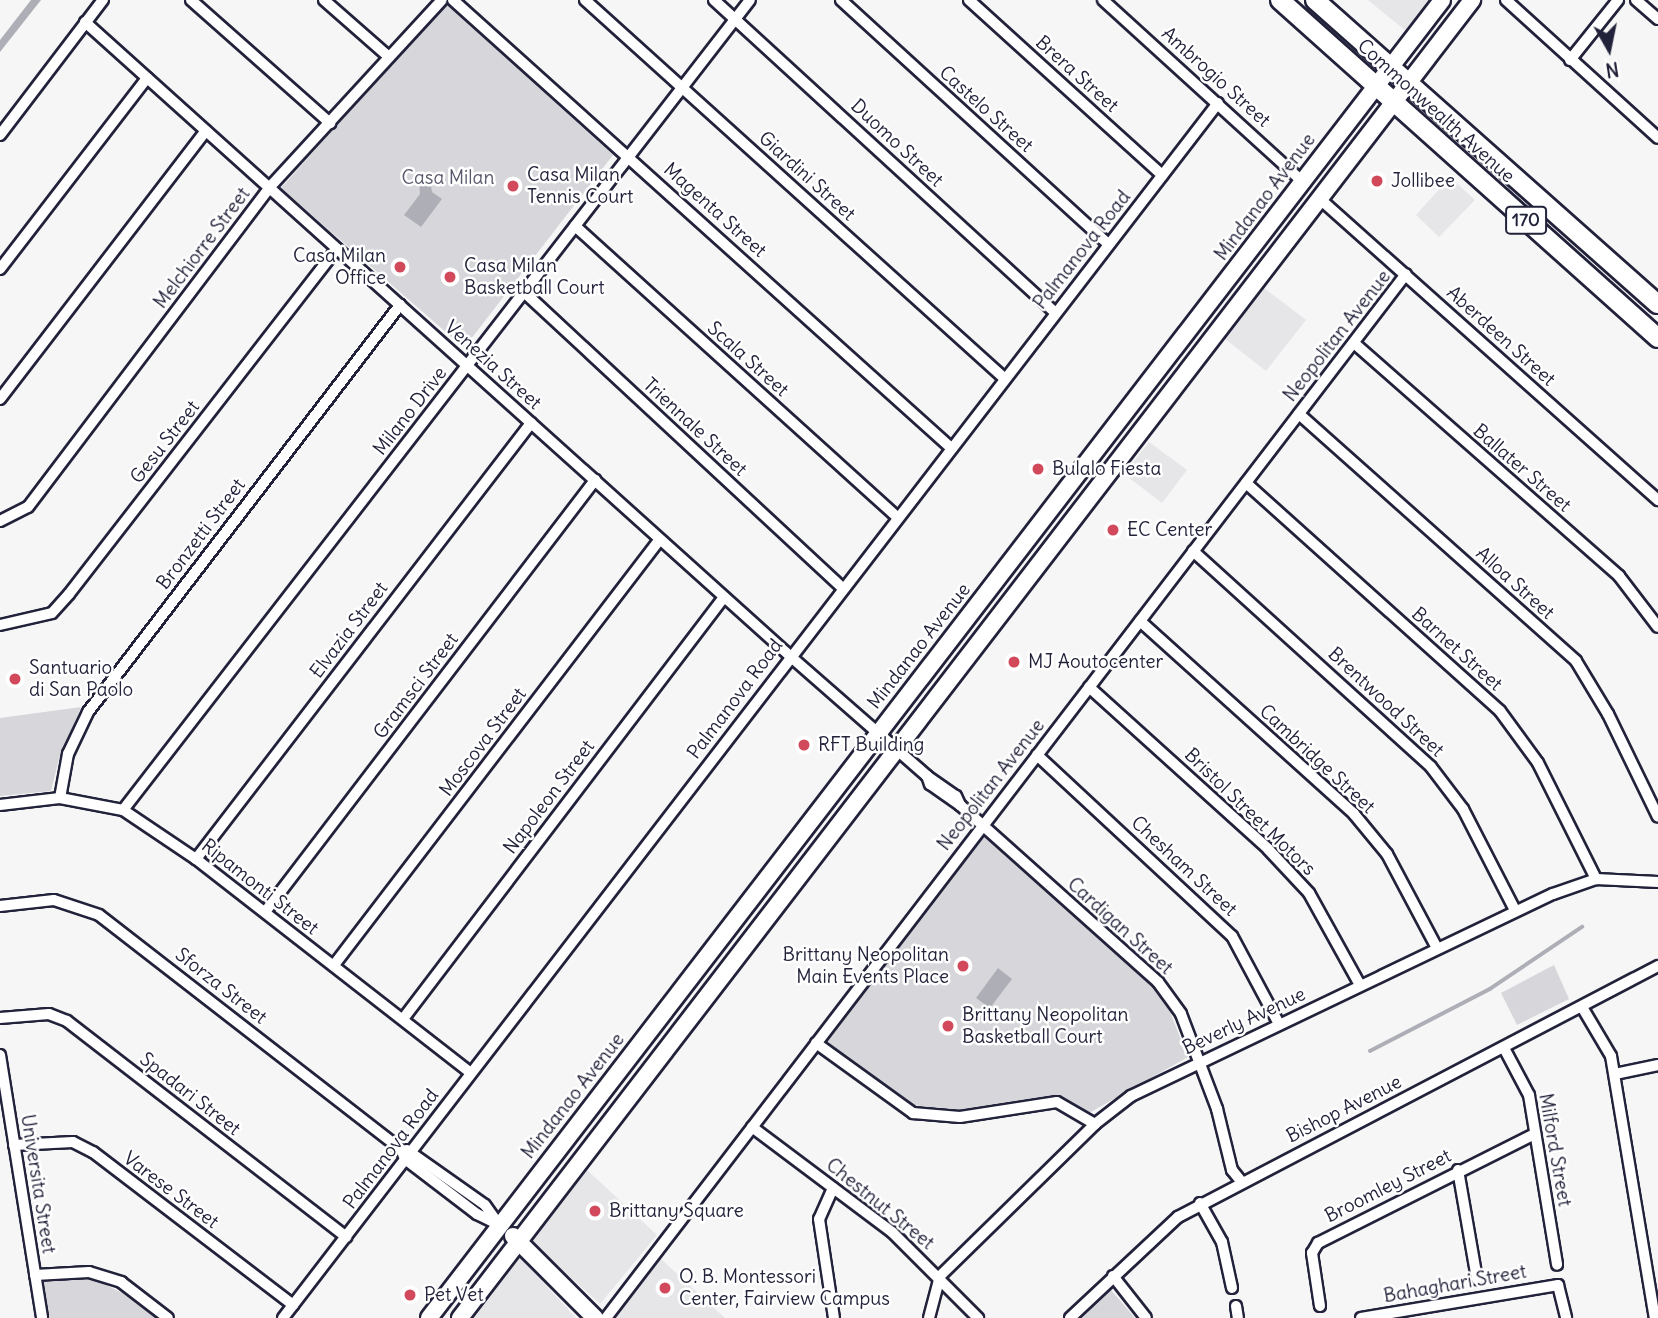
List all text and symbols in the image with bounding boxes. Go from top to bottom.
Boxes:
north arrow [1574,14,1644,84]
street label: Ambrogio Street [1157,22,1275,132]
street label: Brera Street [1031,31,1123,117]
street label: Commonwealth Avenue [1353,34,1519,188]
text: N [1604,57,1621,83]
street label: Castelo Street [934,61,1038,157]
street label: Duomo Street [846,95,948,191]
street label: Giardini Street [754,127,860,225]
street label: Mindanao Avenue [1210,129,1320,265]
street label: Magenta Street [659,158,771,262]
place label: Casa Milan Tennis Court [527,164,634,208]
park label: Casa Milan [402,167,494,189]
place label: Jollibee [1391,170,1455,192]
marker: Jollibee [1369,173,1385,189]
marker: Casa Milan Tennis Court [505,178,521,194]
street label: Melchiorre Street [149,183,255,313]
street label: Palmanova Road [1029,186,1135,314]
road number: 170 [1505,205,1547,234]
place label: Casa Milan Office [293,245,386,289]
place label: Casa Milan Basketball Court [464,255,605,299]
marker: Casa Milan Office [392,259,408,275]
street label: Neopolitan Avenue [1279,266,1395,406]
marker: Casa Milan Basketball Court [442,269,458,285]
street label: Aberdeen Street [1442,281,1560,391]
street label: Venezia Street [440,316,546,414]
street label: Scala Street [703,317,793,401]
street label: Milano Drive [368,362,452,460]
street label: Triennale Street [638,373,752,481]
street label: Gesu Street [126,396,204,488]
street label: Ballater Street [1468,419,1576,517]
place label: Bulalo Fiesta [1052,458,1161,480]
marker: Bulalo Fiesta [1030,461,1046,477]
street label: Bronzetti Street [152,474,250,594]
place label: EC Center [1127,519,1212,541]
marker: EC Center [1105,522,1121,538]
street label: Alloa Street [1471,542,1559,624]
street label: Elvazia Street [305,577,393,683]
street label: Mindanao Avenue [863,579,975,713]
street label: Barnet Street [1407,602,1507,696]
street label: Gramsci Street [369,629,463,743]
street label: Palmanova Road [682,635,788,763]
street label: Brentwood Street [1323,643,1449,761]
place label: MJ Aoutocenter [1028,651,1163,673]
marker: MJ Aoutocenter [1006,654,1022,670]
place label: Santuario di San Paolo [29,657,133,701]
marker: Santuario di San Paolo [7,671,23,687]
street label: Moscova Street [435,683,531,801]
street label: Cambridge Street [1255,700,1379,818]
street label: Neopolitan Avenue [933,715,1049,855]
place label: RFT Building [818,734,924,756]
street label: Napoleon Street [499,736,599,858]
marker: RFT Building [796,737,812,753]
street label: Bristol Street Motors [1180,744,1320,880]
street label: Chesham Street [1126,811,1242,921]
street label: Ripamonti Street [197,834,323,940]
street label: Cardigan Street [1063,873,1177,979]
street label: Sforza Street [171,943,271,1029]
place label: Brittany Neopolitan Main Events Place [783,944,949,988]
marker: Brittany Neopolitan Main Events Place [955,958,971,974]
street label: Beverly Avenue [1179,983,1309,1059]
place label: Brittany Neopolitan Basketball Court [962,1004,1128,1048]
marker: Brittany Neopolitan Basketball Court [940,1018,956,1034]
street label: Mindanao Avenue [517,1029,629,1163]
street label: Spadari Street [135,1048,245,1140]
street label: Bishop Avenue [1283,1070,1405,1148]
street label: Palmanova Road [338,1085,444,1213]
street label: Milford Street [1534,1092,1576,1208]
street label: Universita Street [16,1113,60,1255]
street label: Broomley Street [1321,1144,1455,1228]
street label: Varese Street [119,1147,223,1233]
street label: Chestnut Street [821,1153,939,1255]
place label: Brittany Square [609,1200,744,1222]
marker: Brittany Square [587,1203,603,1219]
street label: Bahaghari Street [1382,1260,1528,1308]
place label: O. B. Montessori Center, Fairview Campus [679,1266,890,1310]
marker: O. B. Montessori Center, Fairview Campus [657,1280,673,1296]
place label: Pet Vet [424,1284,484,1306]
marker: Pet Vet [402,1287,418,1303]

